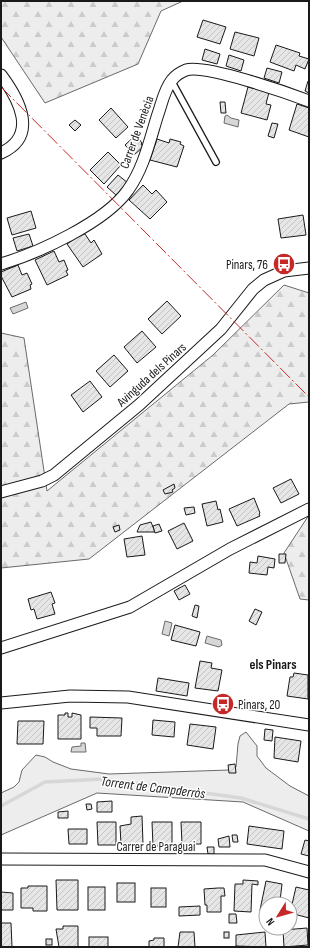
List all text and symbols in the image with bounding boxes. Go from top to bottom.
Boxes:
street label: Carrer de Venècia [116,94,157,171]
bus stop icon: Pinars, 76 [271,251,297,277]
place label: Pinars, 76 [226,257,268,273]
street label: Avinguda dels Pinars [113,339,190,411]
district label: els Pinars [249,656,297,673]
bus stop icon: Pinars, 20 [210,691,236,717]
place label: Pinars, 20 [238,697,281,713]
water label: Torrent de Campderròs [100,773,206,802]
street label: Carrer de Paraguai [117,839,195,855]
north arrow [258,896,298,936]
text: N [263,915,277,928]

